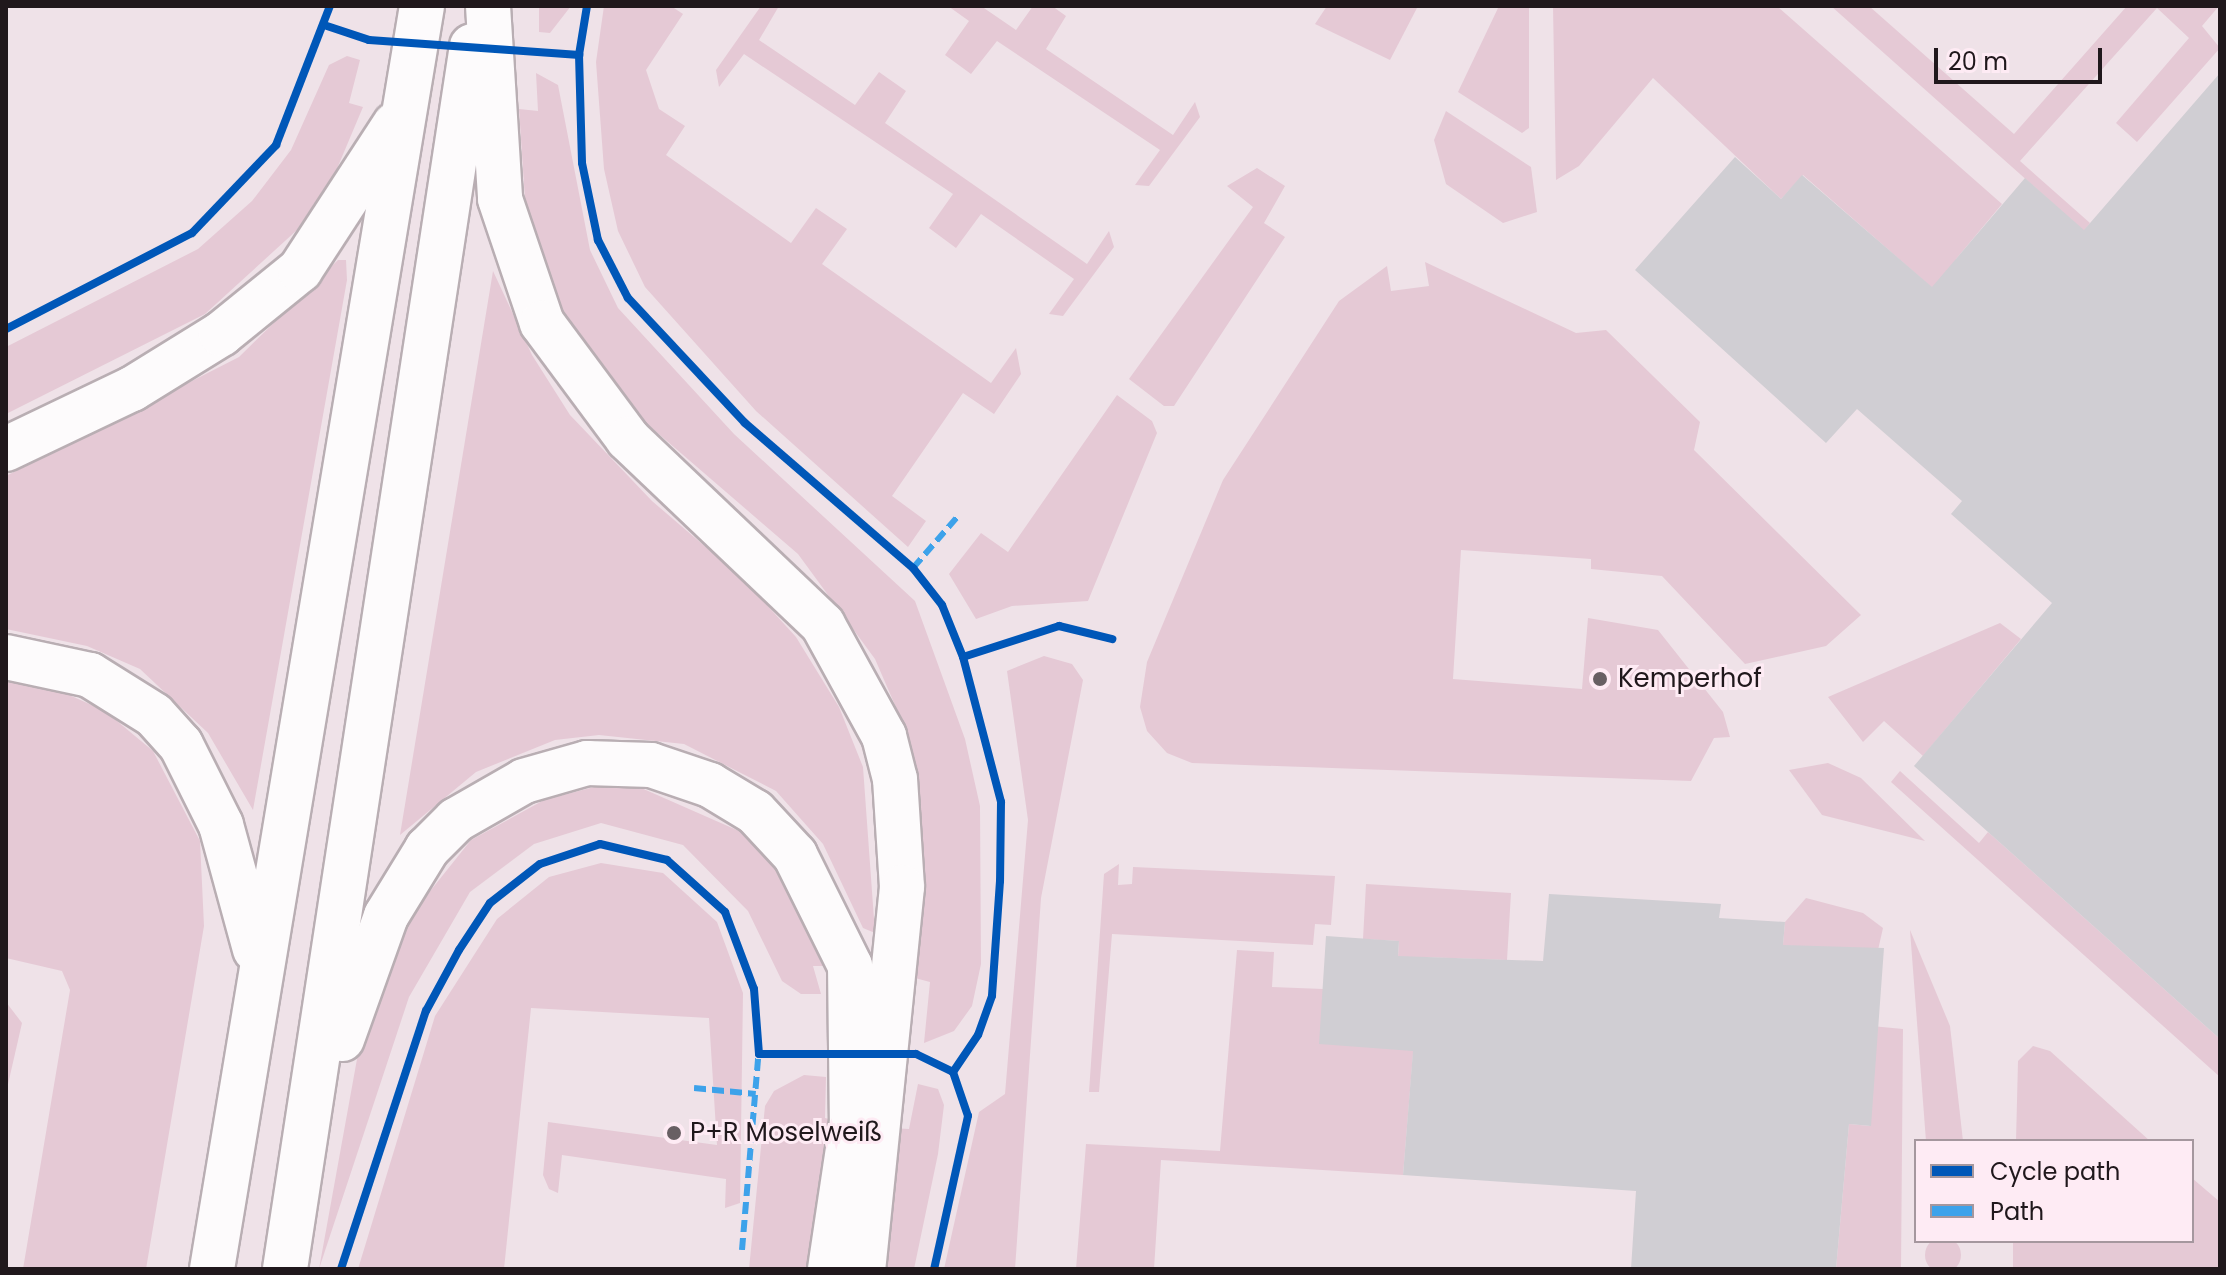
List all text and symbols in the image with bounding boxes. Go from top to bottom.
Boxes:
scale bar [1938,32,2106,82]
text: 20 m [1948,45,2008,78]
place label: Kemperhof [1618,663,1762,695]
marker: Kemperhof [1589,668,1611,690]
place label: P+R Moselweiß [690,1117,882,1149]
marker: P+R Moselweiß [665,1124,683,1142]
legend [1914,1139,2194,1243]
text: Cycle path [1990,1155,2120,1188]
text: Path [1990,1195,2044,1228]

